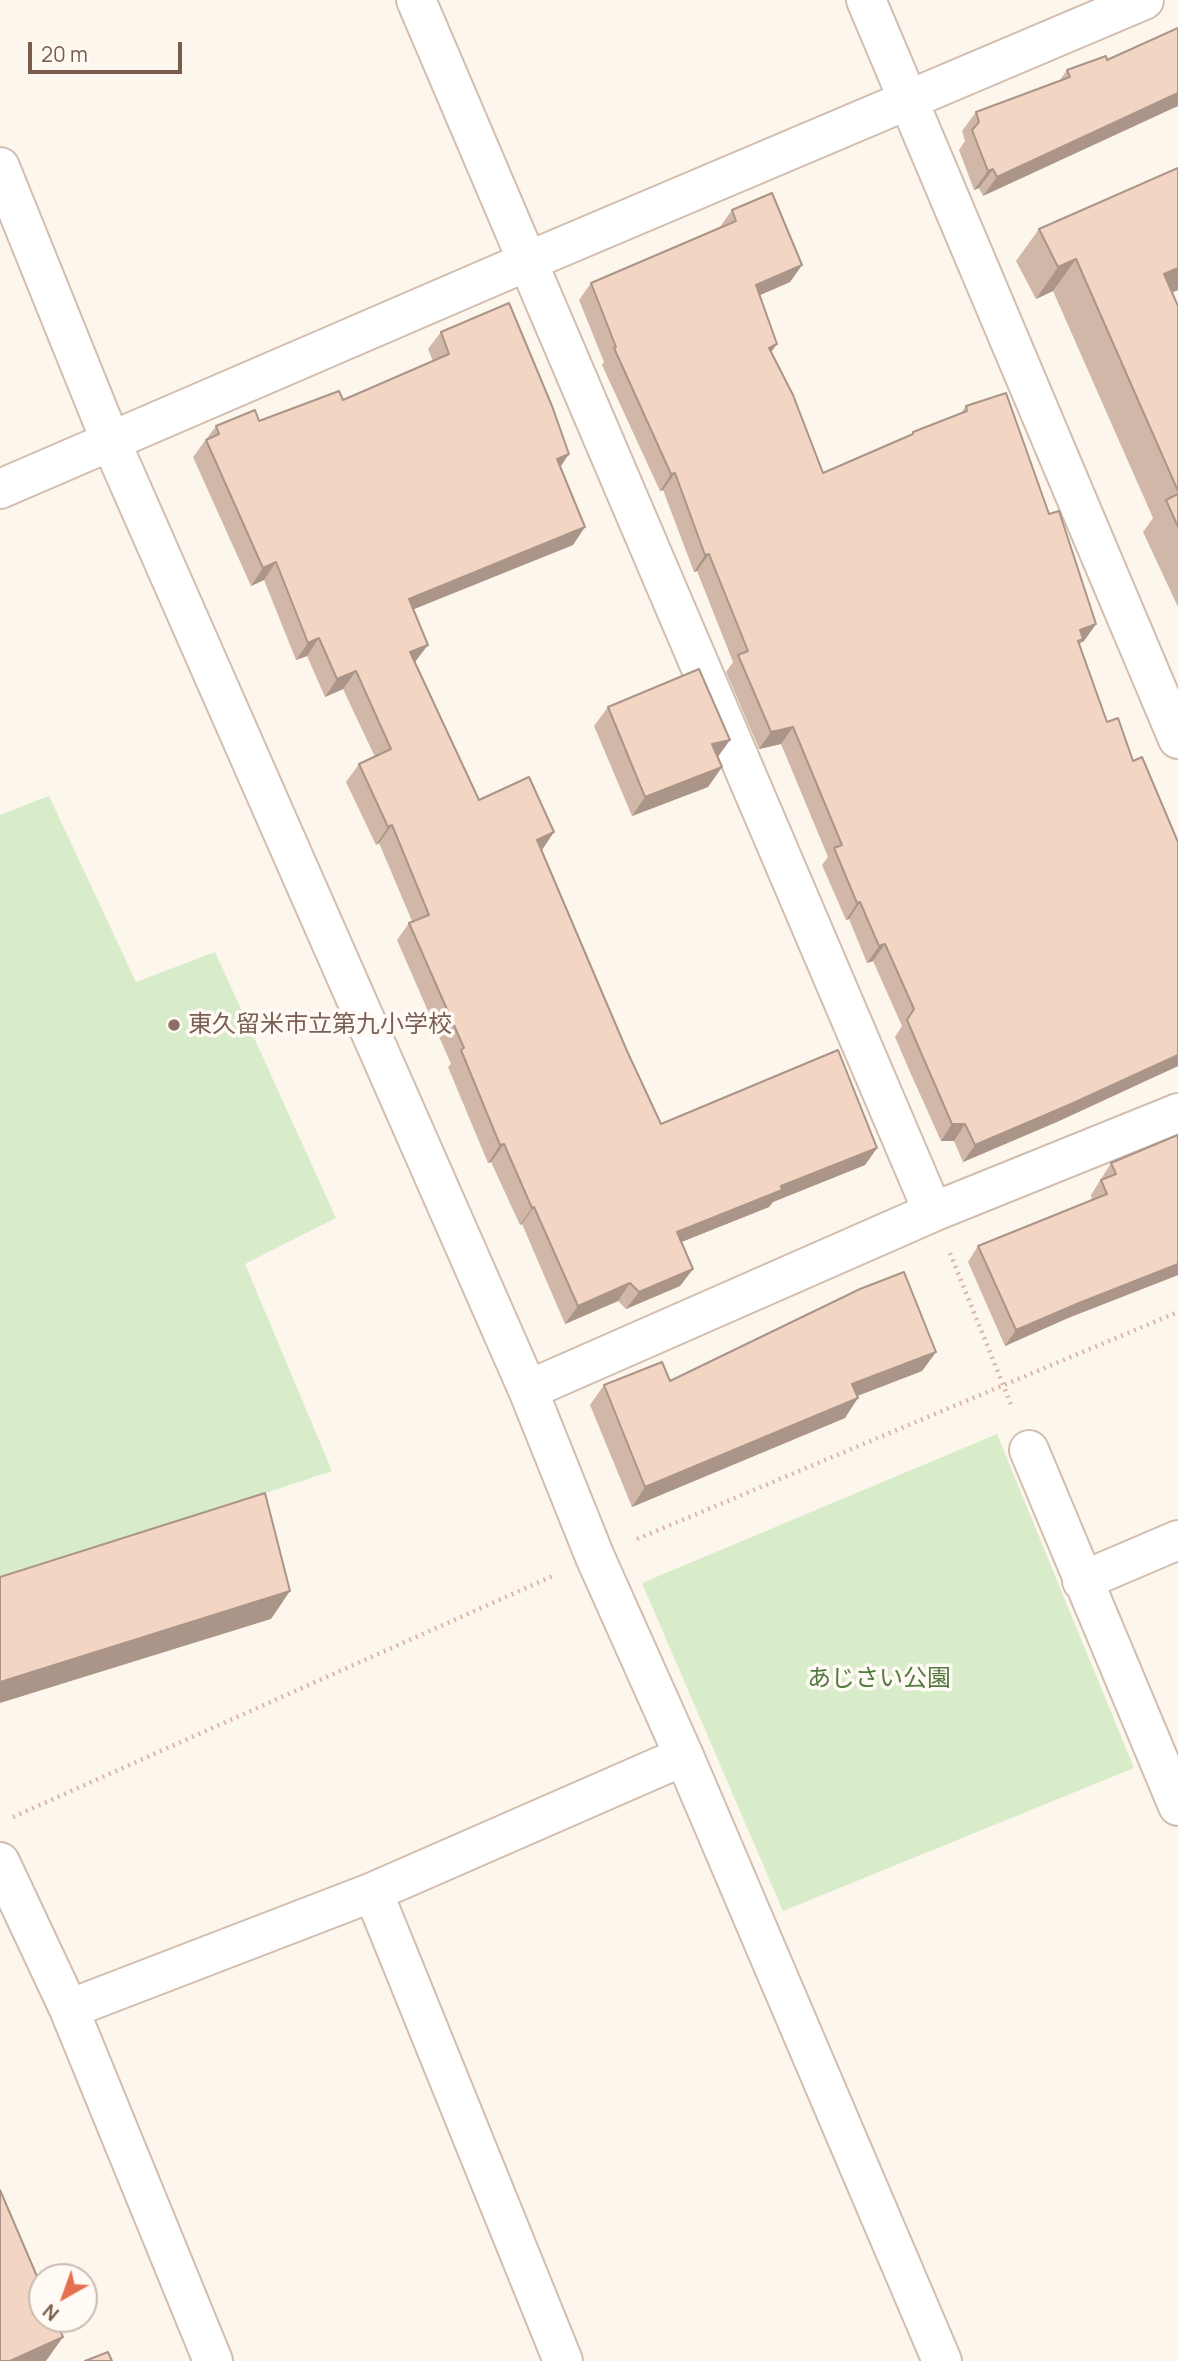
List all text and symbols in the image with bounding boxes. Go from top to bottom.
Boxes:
scale bar [32,28,186,72]
text: 20 m [41,40,88,68]
place label: 東久留米市立第九小学校 [188,1011,452,1039]
marker: 東久留米市立第九小学校 [166,1017,182,1033]
park label: あじさい公園 [807,1665,951,1693]
north arrow [28,2263,98,2333]
text: N [37,2298,64,2327]

